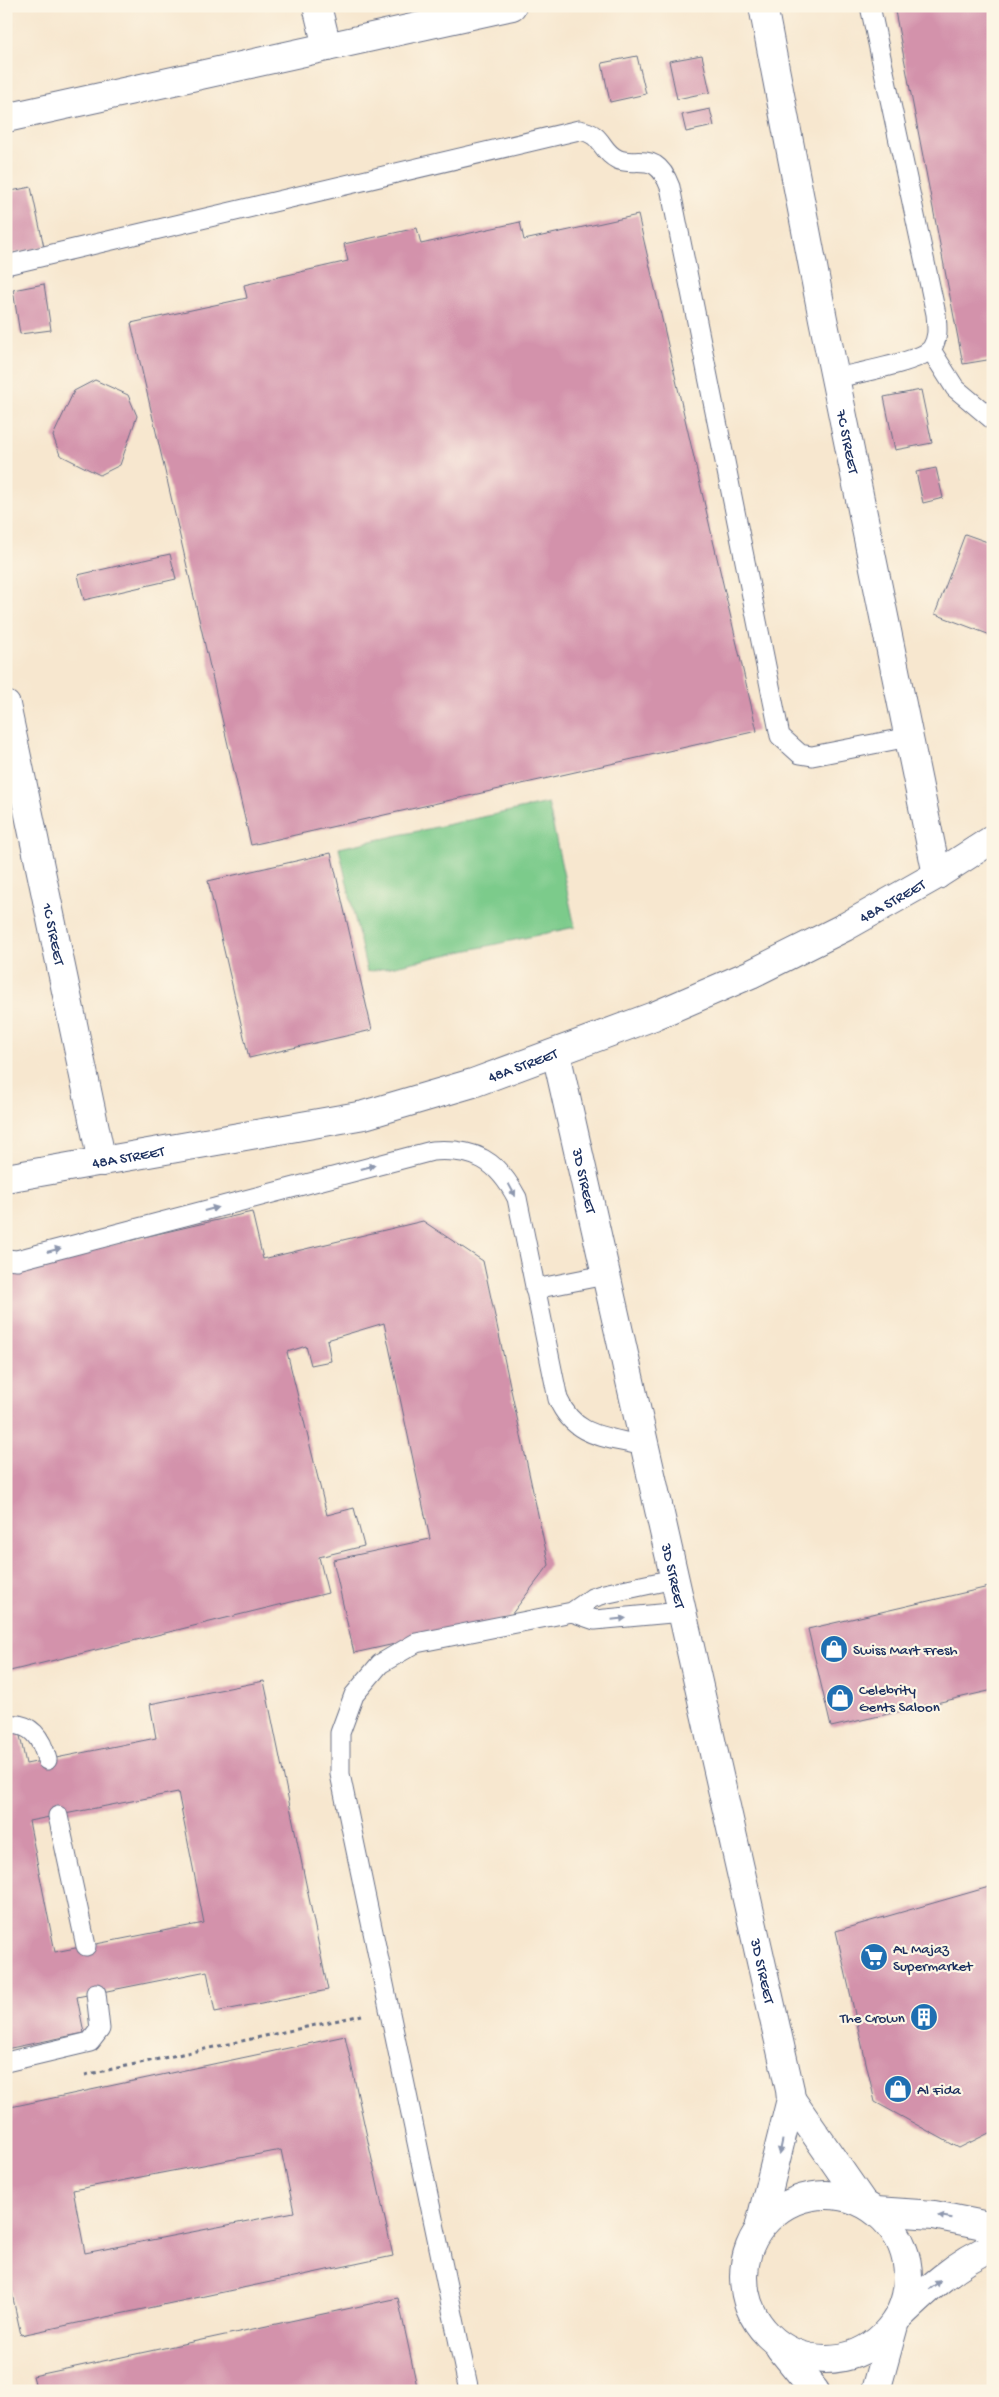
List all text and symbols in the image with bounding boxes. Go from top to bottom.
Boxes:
street label: 7C STREET [831,408,862,477]
street label: 48A STREET [857,876,930,928]
street label: 1C STREET [37,901,68,968]
street label: 48A STREET [486,1045,562,1088]
street label: 48A STREET [91,1143,167,1174]
street label: 3D STREET [567,1146,599,1217]
one-way arrow [360,1163,375,1171]
one-way arrow [508,1183,516,1197]
one-way arrow [203,1205,218,1213]
one-way arrow [46,1246,61,1254]
street label: 3D STREET [656,1541,688,1612]
one-way arrow [612,1614,628,1622]
shop icon: Swiss Mart Fresh [819,1634,849,1664]
place label: Swiss Mart Fresh [853,1642,957,1660]
place label: Celebrity Gents Saloon [859,1682,940,1717]
shop icon: Celebrity Gents Saloon [825,1683,855,1713]
street label: 3D STREET [745,1936,778,2007]
place label: AL Majaz Supermarket [893,1941,974,1976]
supermarket icon: AL Majaz Supermarket [859,1942,889,1972]
building icon: The Crown [909,2002,939,2032]
place label: The Crown [839,2010,905,2028]
shop icon: Al Fida [883,2074,913,2104]
place label: Al Fida [917,2082,961,2100]
one-way arrow [776,2139,784,2155]
one-way arrow [937,2213,953,2221]
one-way arrow [928,2279,941,2290]

